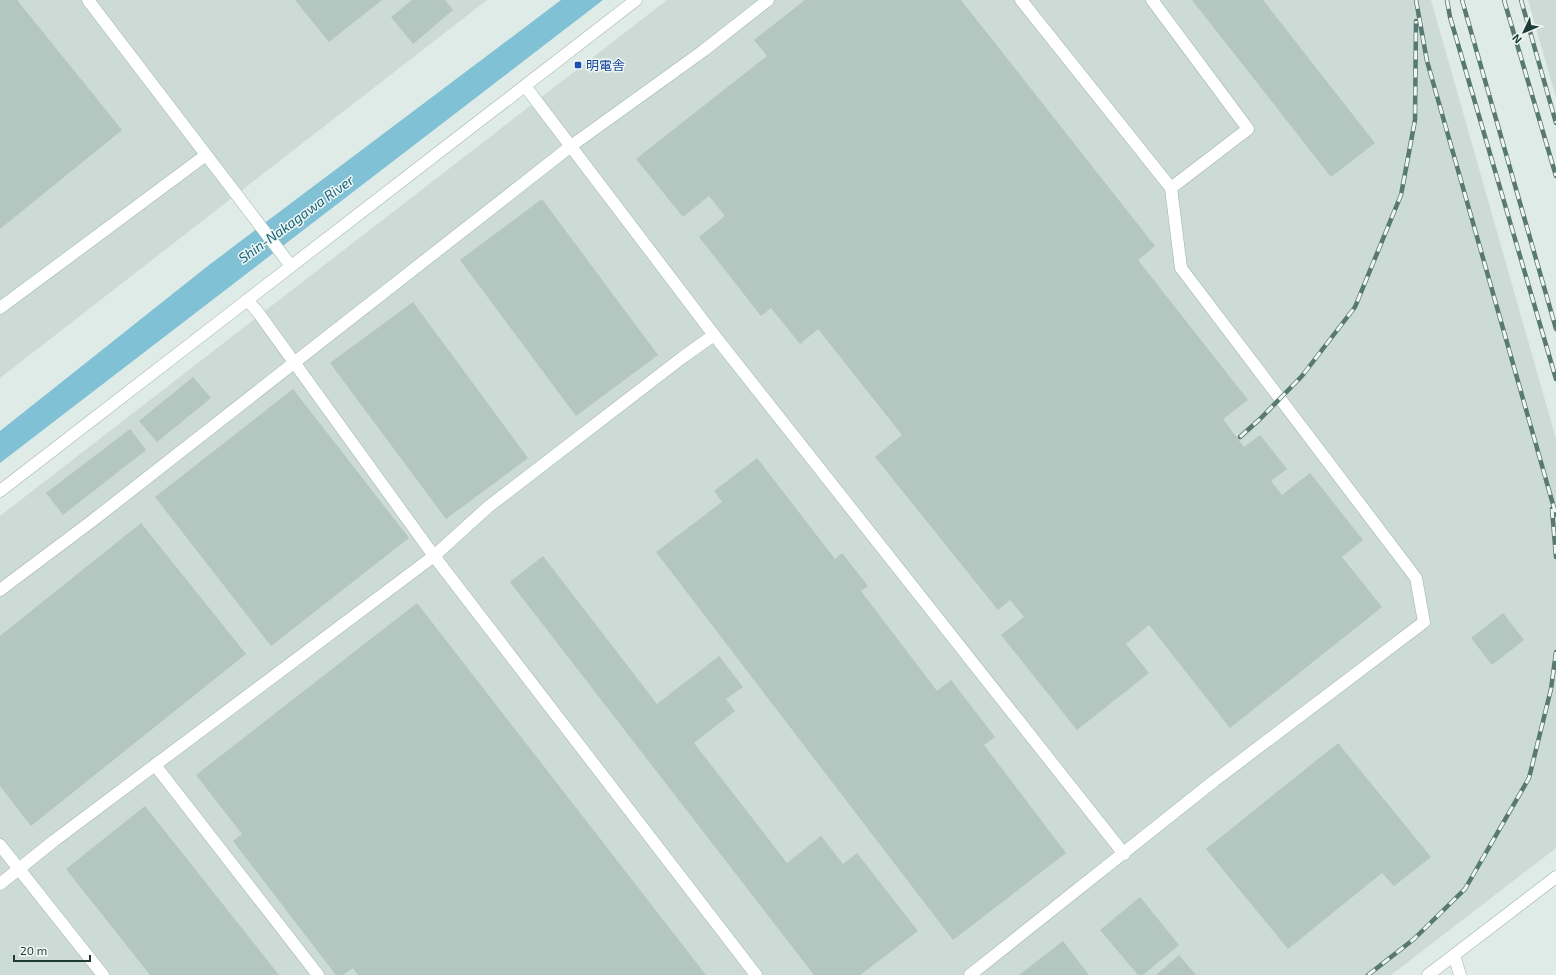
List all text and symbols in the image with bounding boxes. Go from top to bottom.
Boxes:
north arrow [1504,12,1544,52]
text: N [1509,32,1524,47]
place label: 明電舎 [586,57,625,73]
marker: 明電舎 [573,60,583,70]
water label: Shin-Nakagawa River [235,171,357,266]
scale bar [14,937,90,963]
text: 20 m [20,943,47,957]

